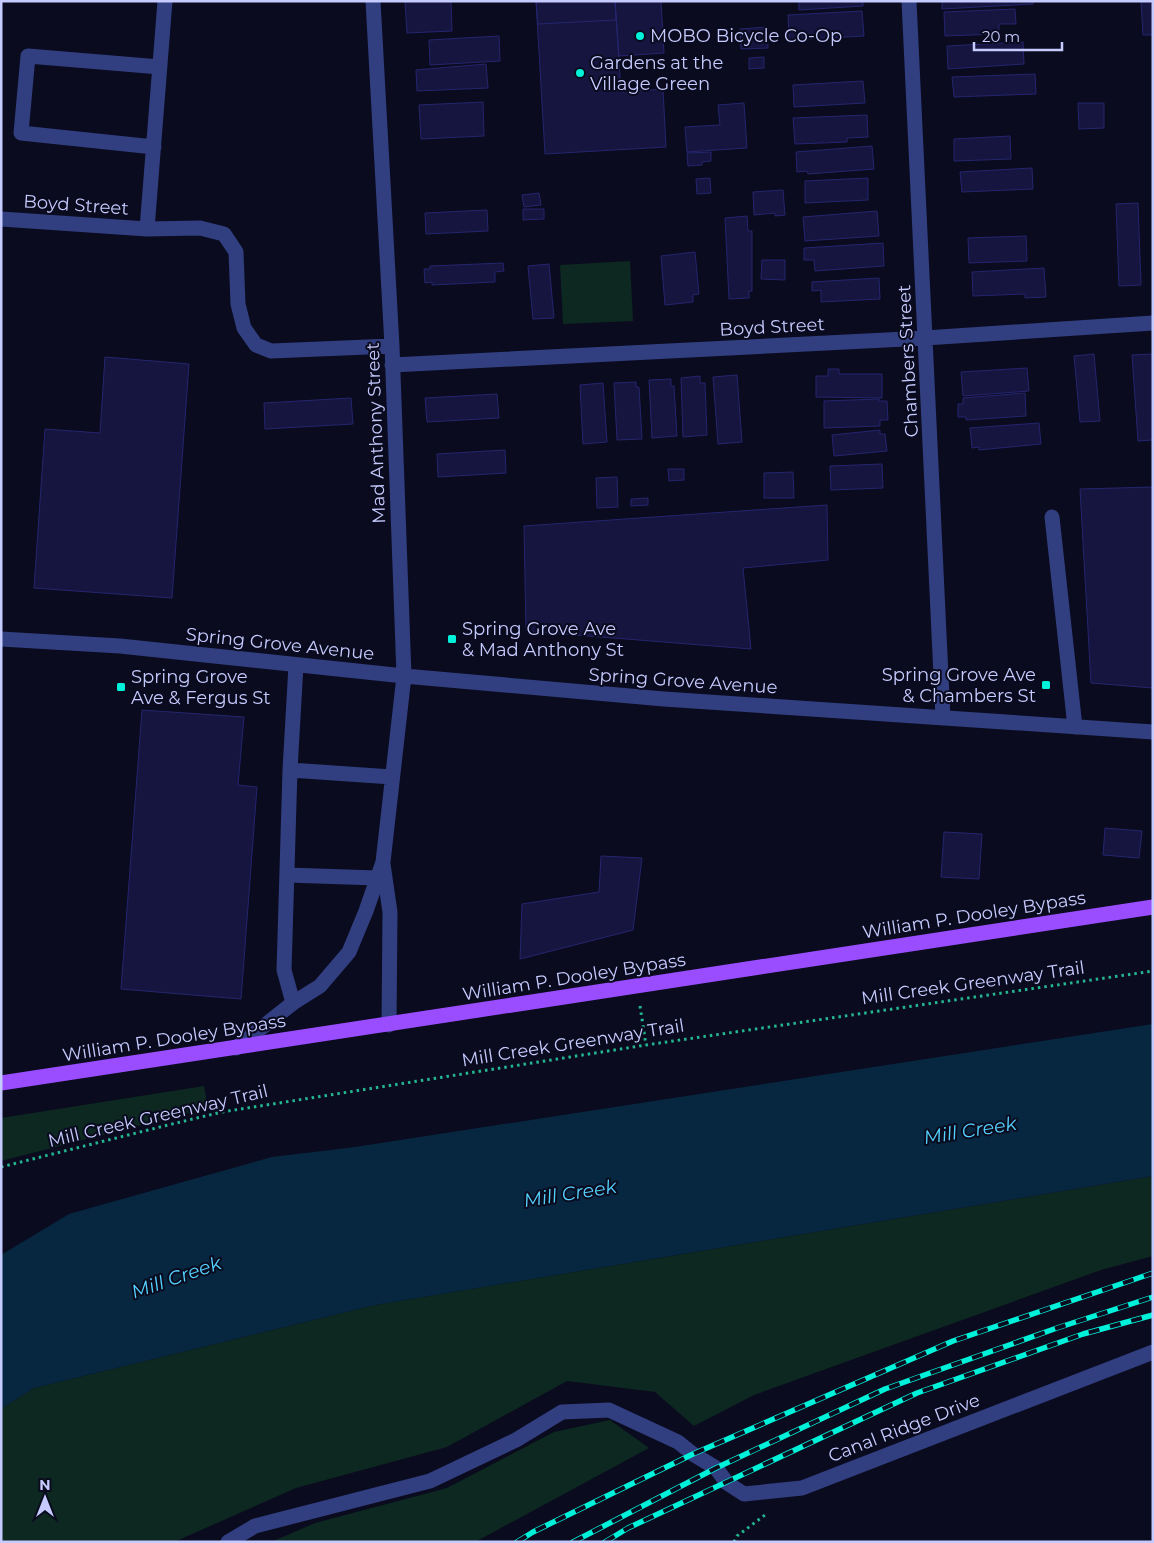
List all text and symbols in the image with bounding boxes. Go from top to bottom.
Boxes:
scale bar [974,20,1062,52]
place label: MOBO Bicycle Co-Op [650,25,842,47]
text: 20 m [982,27,1020,46]
marker: MOBO Bicycle Co-Op [634,30,646,42]
place label: Gardens at the Village Green [590,52,723,95]
marker: Gardens at the Village Green [574,67,586,79]
street label: Boyd Street [23,190,129,220]
street label: Chambers Street [893,284,923,438]
street label: Boyd Street [719,313,825,341]
street label: Mad Anthony Street [362,342,390,524]
place label: Spring Grove Ave & Mad Anthony St [462,618,624,661]
street label: Spring Grove Avenue [185,623,375,665]
marker: Spring Grove Ave & Mad Anthony St [446,633,458,645]
street label: Spring Grove Avenue [588,663,778,699]
place label: Spring Grove Ave & Chambers St [882,664,1036,707]
place label: Spring Grove Ave & Fergus St [131,666,271,709]
marker: Spring Grove Ave & Chambers St [1040,679,1052,691]
marker: Spring Grove Ave & Fergus St [115,681,127,693]
street label: William P. Dooley Bypass [861,886,1087,944]
street label: William P. Dooley Bypass [461,948,687,1006]
street label: Mill Creek Greenway Trail [860,956,1086,1010]
street label: William P. Dooley Bypass [61,1009,287,1067]
street label: Mill Creek Greenway Trail [460,1015,686,1071]
street label: Mill Creek Greenway Trail [46,1080,270,1152]
water label: Mill Creek [922,1112,1019,1149]
water label: Mill Creek [522,1175,619,1212]
water label: Mill Creek [128,1251,225,1304]
street label: Canal Ridge Drive [825,1389,983,1467]
north arrow [20,1473,70,1523]
text: N [39,1476,51,1494]

